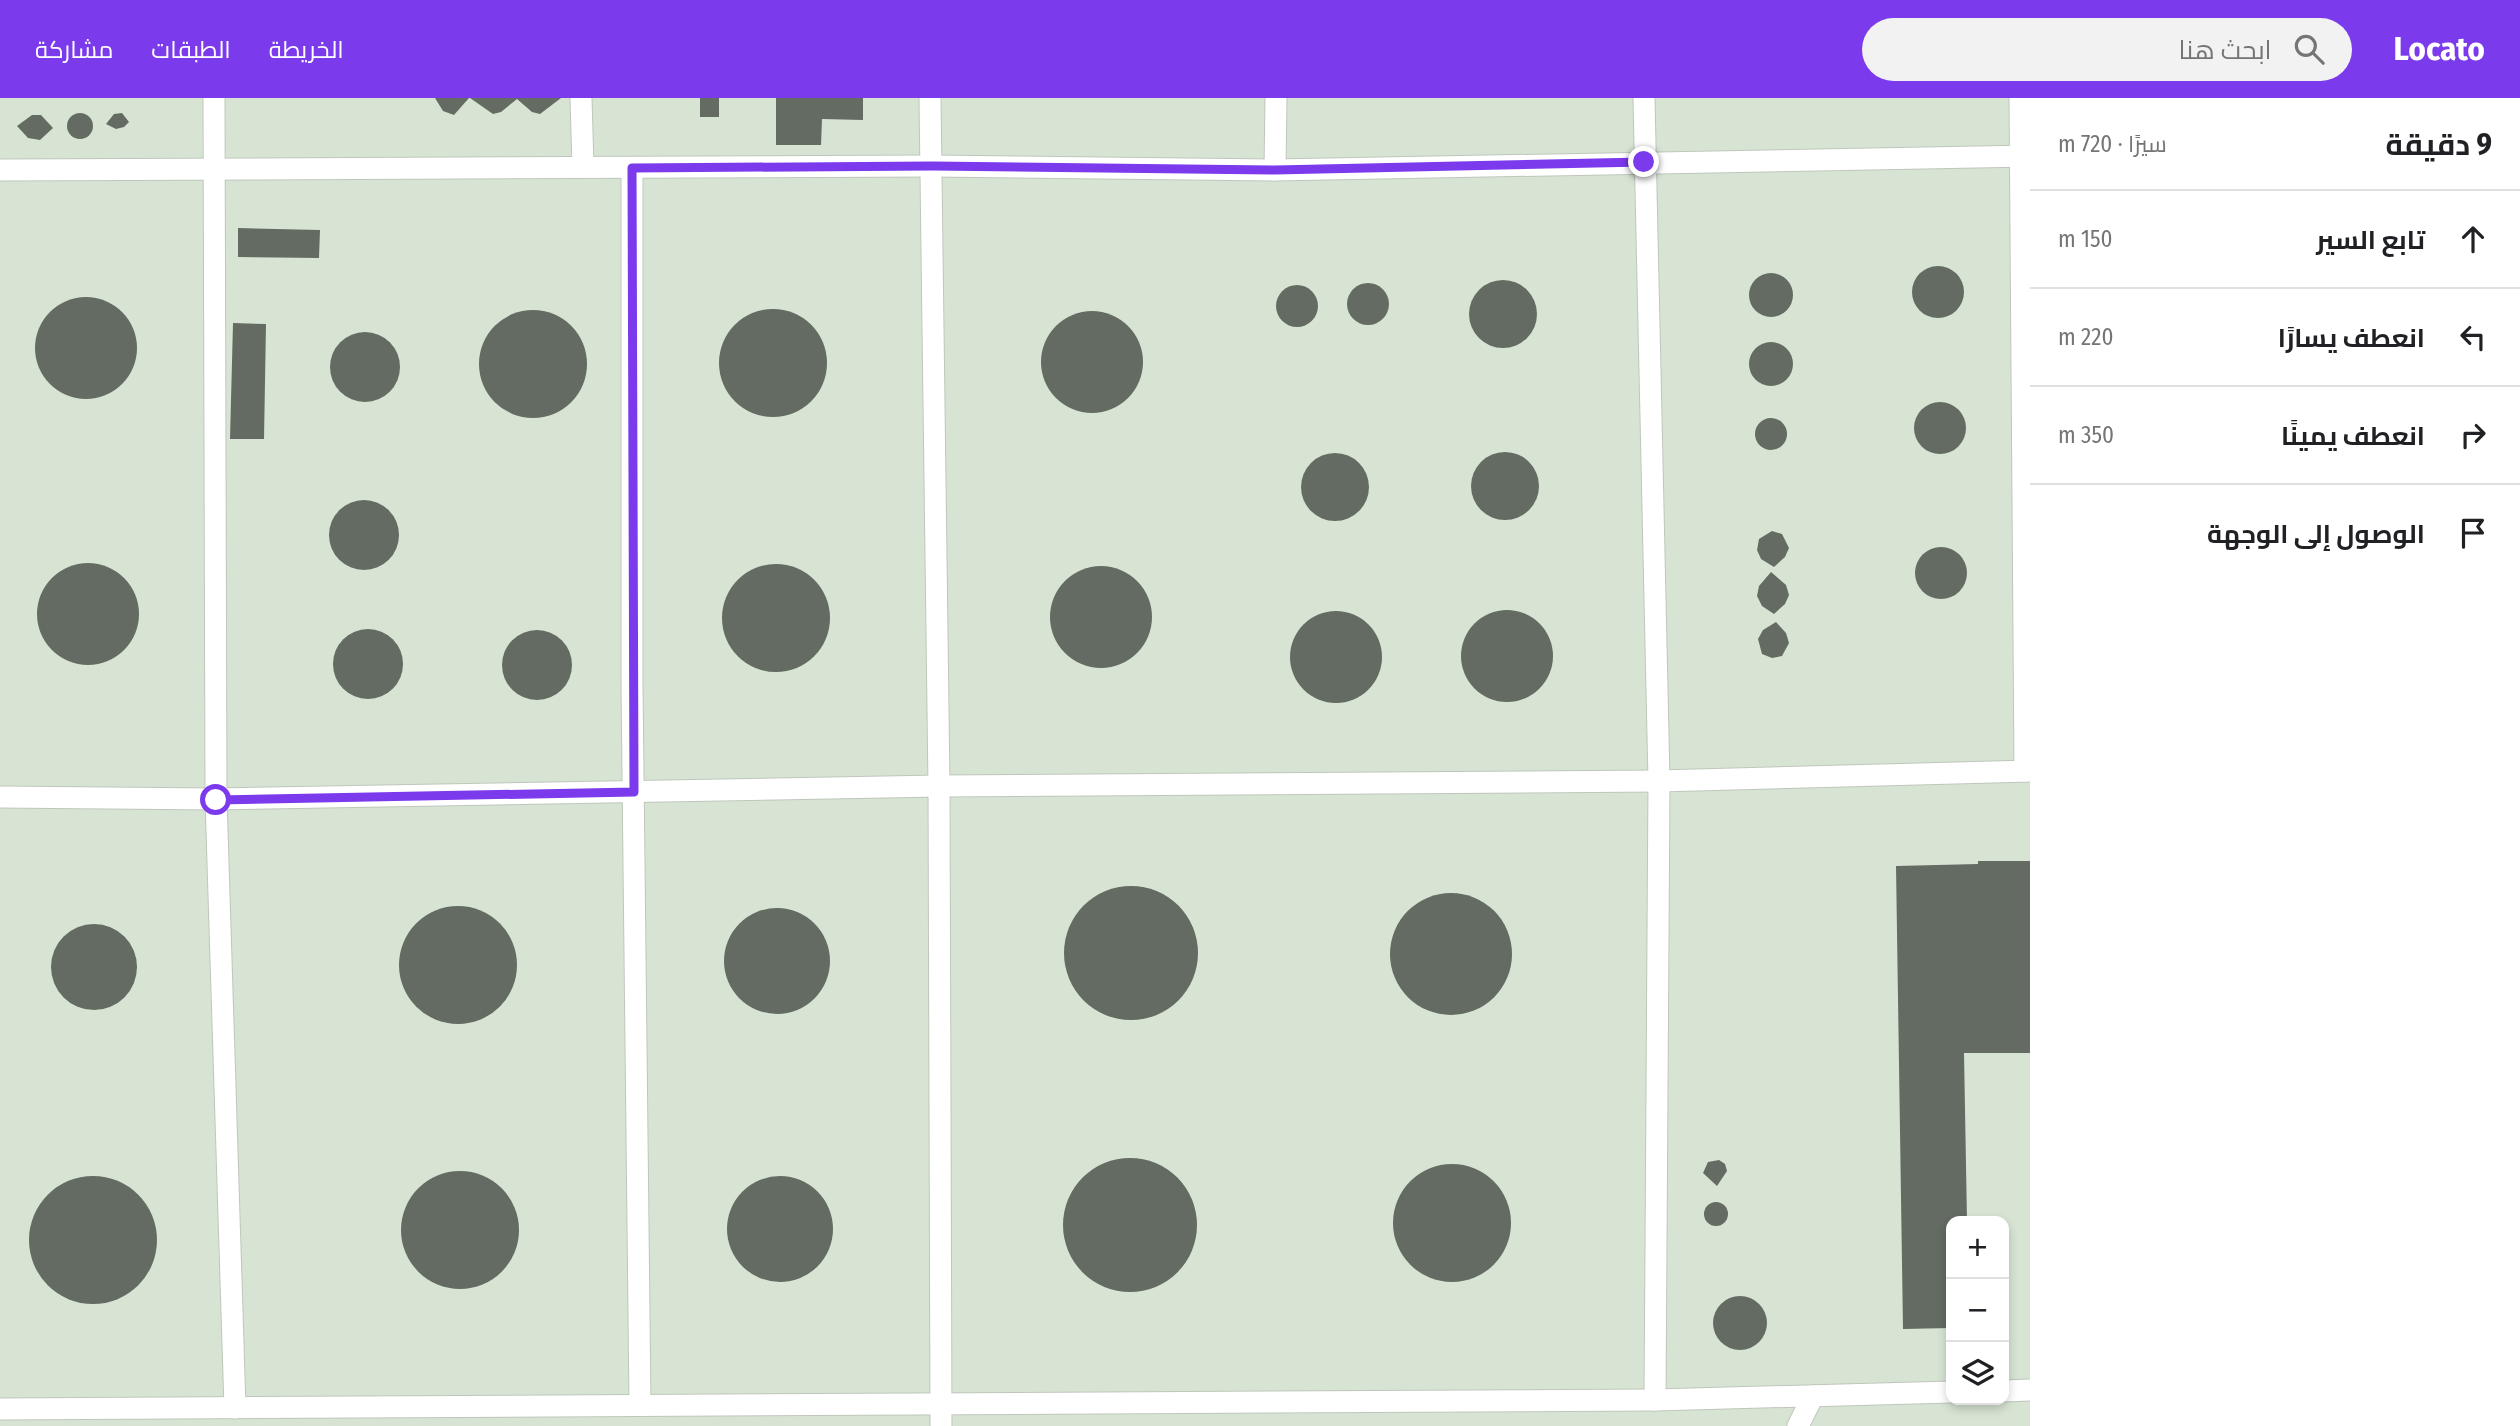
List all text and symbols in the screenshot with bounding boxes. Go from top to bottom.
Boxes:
search box [1862,18,2352,81]
text: Locato [2394,29,2485,69]
icon: search [2290,30,2328,68]
text: ابحث هنا [2179,35,2272,66]
text: مشاركة [35,36,113,64]
text: الطبقات [151,36,231,64]
text: الخريطة [269,36,344,64]
text: 9 دقيقة [2385,127,2492,163]
text: سيرًا · 720 m [2058,130,2167,158]
route end [1628,146,1659,177]
icon: ahead [2454,220,2492,258]
text: 150 m [2058,225,2113,253]
text: تابع السير [2316,225,2425,256]
icon: left [2454,318,2492,356]
text: 220 m [2058,323,2113,351]
text: انعطف يسارًا [2278,323,2425,354]
icon: right [2454,416,2492,454]
text: 350 m [2058,421,2114,449]
text: انعطف يمينًا [2281,421,2425,452]
icon: arrive [2454,514,2492,552]
text: الوصول إلى الوجهة [2207,519,2425,550]
route start [200,784,231,815]
map controls [1946,1216,2009,1405]
button: + [1946,1216,2009,1279]
button: − [1946,1279,2009,1342]
button: layers [1946,1342,2009,1405]

